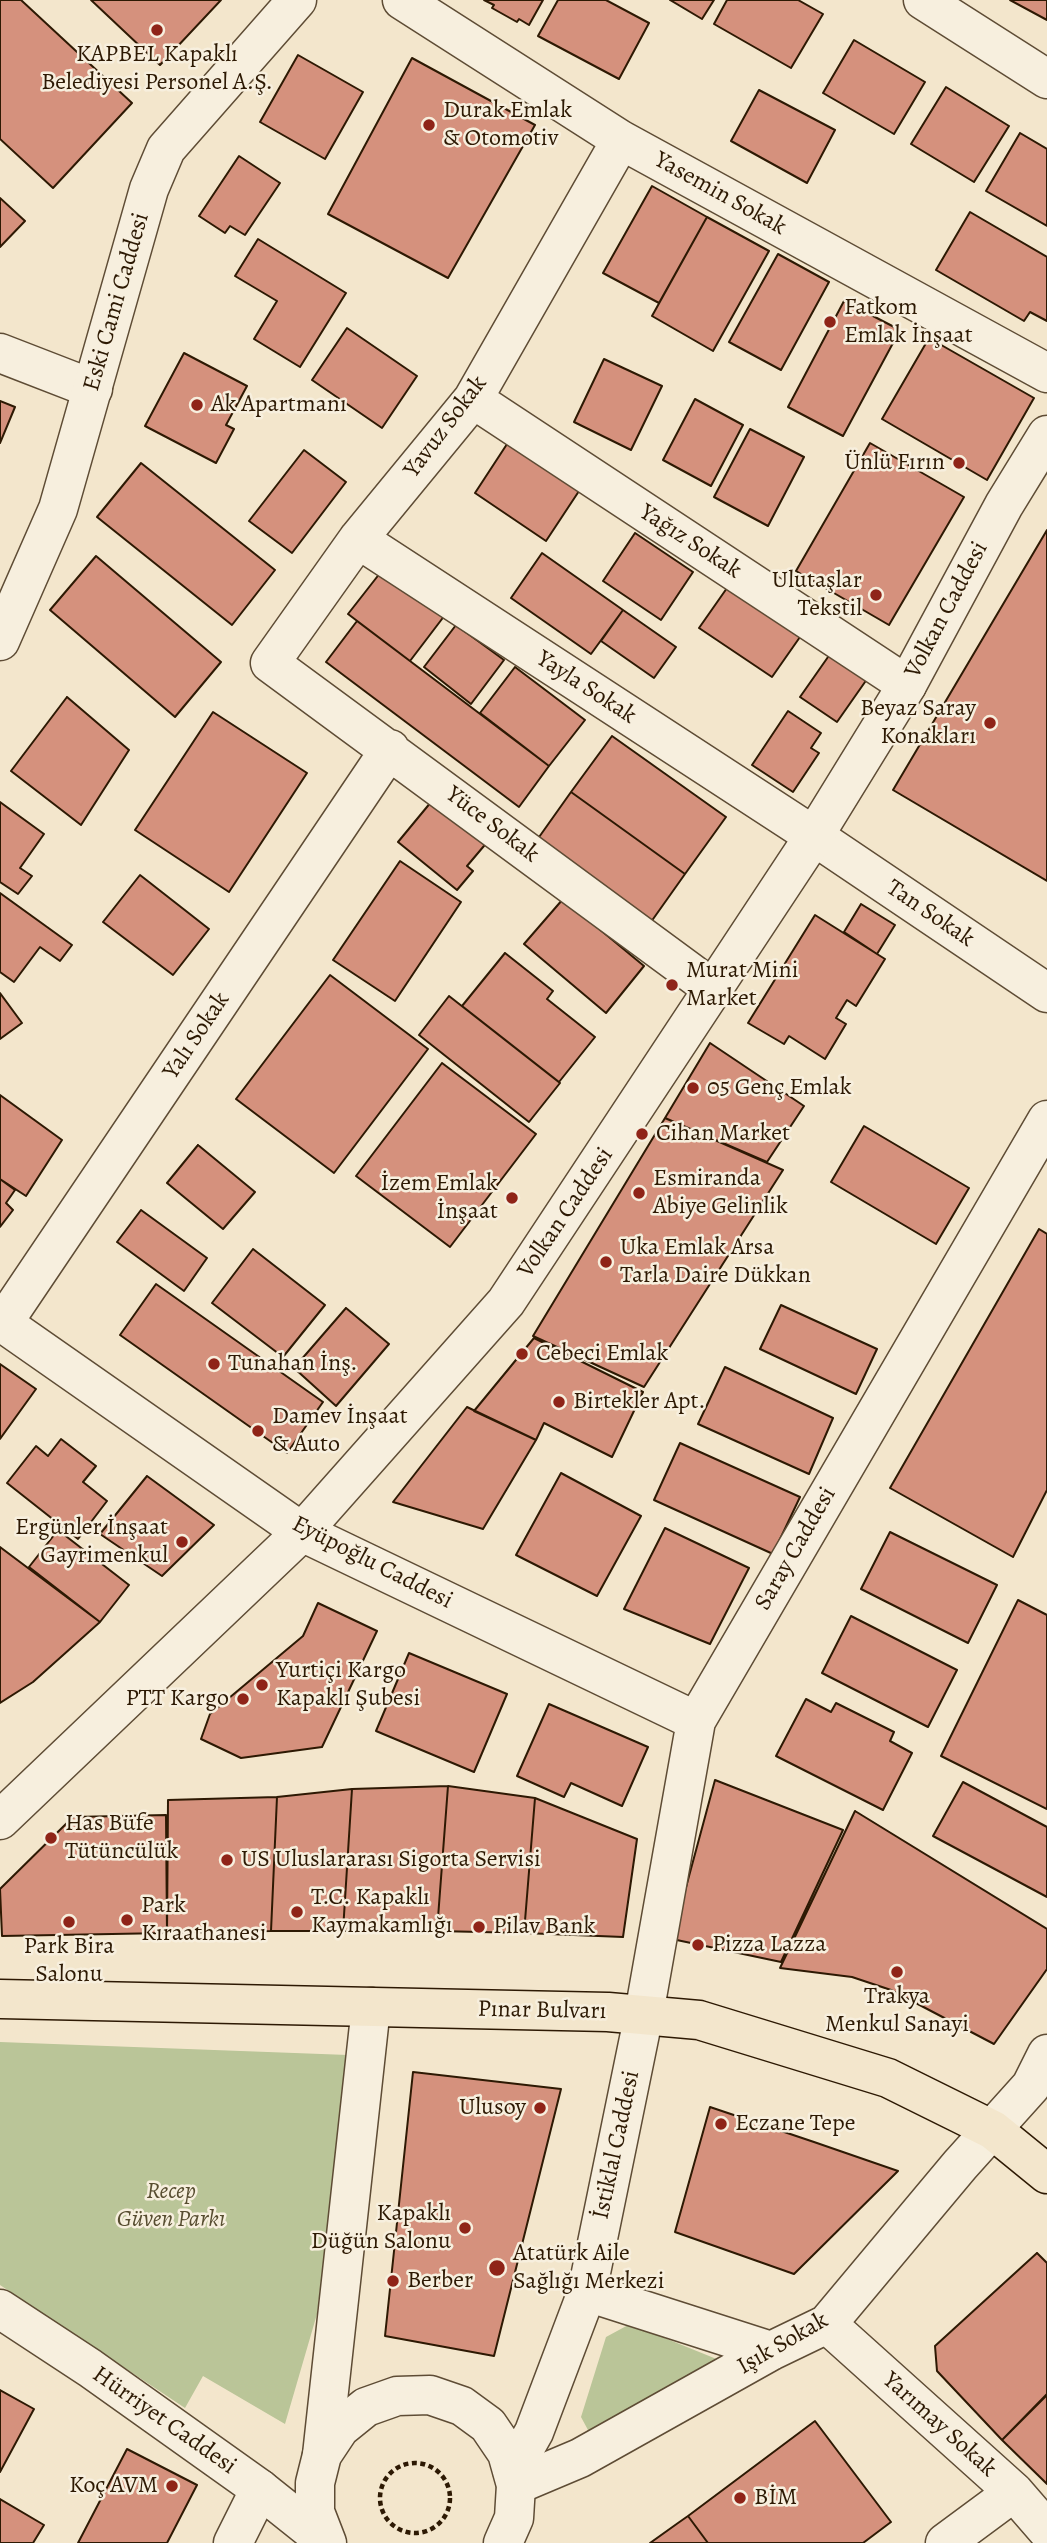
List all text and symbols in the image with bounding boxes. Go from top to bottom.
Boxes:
marker: KAPBEL Kapaklı Belediyesi Personel A.Ş. [149,22,165,38]
place label: KAPBEL Kapaklı Belediyesi Personel A.Ş. [41,41,273,97]
place label: Durak Emlak & Otomotiv [443,97,572,153]
marker: Durak Emlak & Otomotiv [421,117,437,133]
street label: Yasemin Sokak [649,146,791,242]
street label: Eski Cami Caddesi [78,210,156,394]
place label: Fatkom Emlak İnşaat [844,294,973,350]
marker: Fatkom Emlak İnşaat [822,314,838,330]
street label: Yavuz Sokak [398,370,494,484]
place label: Ak Apartmanı [211,391,347,419]
marker: Ak Apartmanı [189,397,205,413]
place label: Ünlü Fırın [844,449,945,477]
marker: Ünlü Fırın [951,455,967,471]
street label: Yağız Sokak [634,498,746,586]
street label: Volkan Caddesi [899,537,995,683]
place label: Ulutaşlar Tekstil [772,567,862,623]
marker: Ulutaşlar Tekstil [868,587,884,603]
street label: Yayla Sokak [531,645,641,731]
place label: Beyaz Saray Konakları [860,695,976,751]
marker: Beyaz Saray Konakları [982,715,998,731]
street label: Yüce Sokak [440,781,544,869]
street label: Tan Sokak [881,874,979,954]
place label: Murat Mini Market [686,957,798,1013]
marker: Murat Mini Market [664,977,680,993]
street label: Yalı Sokak [157,987,237,1085]
place label: 05 Genç Emlak [707,1074,852,1102]
marker: 05 Genç Emlak [685,1080,701,1096]
place label: Cihan Market [656,1120,790,1148]
marker: Cihan Market [634,1126,650,1142]
street label: Volkan Caddesi [512,1143,620,1283]
place label: Esmiranda Abiye Gelinlik [653,1165,788,1221]
place label: İzem Emlak İnşaat [380,1170,498,1226]
marker: Esmiranda Abiye Gelinlik [631,1185,647,1201]
marker: İzem Emlak İnşaat [504,1190,520,1206]
place label: Uka Emlak Arsa Tarla Daire Dükkan [620,1234,811,1290]
marker: Uka Emlak Arsa Tarla Daire Dükkan [598,1254,614,1270]
place label: Cebeci Emlak [536,1340,668,1368]
marker: Cebeci Emlak [514,1346,530,1362]
place label: Tunahan İnş. [228,1350,358,1378]
marker: Tunahan İnş. [206,1356,222,1372]
place label: Birtekler Apt. [573,1388,706,1416]
marker: Birtekler Apt. [551,1394,567,1410]
place label: Damev İnşaat & Auto [272,1403,408,1459]
marker: Damev İnşaat & Auto [250,1423,266,1439]
street label: Saray Caddesi [749,1482,843,1616]
street label: Eyüpoğlu Caddesi [287,1510,457,1616]
place label: Ergünler İnşaat Gayrimenkul [15,1514,168,1570]
marker: Ergünler İnşaat Gayrimenkul [174,1534,190,1550]
place label: Yurtiçi Kargo Kapaklı Şubesi [276,1657,420,1713]
marker: Yurtiçi Kargo Kapaklı Şubesi [254,1677,270,1693]
place label: PTT Kargo [125,1685,229,1713]
marker: PTT Kargo [235,1691,251,1707]
place label: Has Büfe Tütüncülük [65,1810,178,1866]
marker: Has Büfe Tütüncülük [43,1830,59,1846]
place label: US Uluslararası Sigorta Servisi [241,1846,541,1874]
marker: US Uluslararası Sigorta Servisi [219,1852,235,1868]
place label: T.C. Kapaklı Kaymakamlığı [311,1884,452,1940]
place label: Park Kıraathanesi [141,1892,266,1948]
marker: T.C. Kapaklı Kaymakamlığı [289,1904,305,1920]
marker: Park Kıraathanesi [119,1912,135,1928]
place label: Pilav Bank [493,1913,595,1941]
marker: Park Bira Salonu [61,1914,77,1930]
marker: Pilav Bank [471,1919,487,1935]
place label: Pizza Lazza [712,1931,826,1959]
place label: Park Bira Salonu [24,1933,114,1989]
marker: Pizza Lazza [690,1937,706,1953]
marker: Trakya Menkul Sanayi [889,1964,905,1980]
place label: Trakya Menkul Sanayi [825,1983,969,2039]
street label: Pınar Bulvarı [477,1995,607,2027]
street label: İstiklal Caddesi [587,2068,647,2222]
place label: Ulusoy [459,2094,526,2122]
marker: Ulusoy [532,2100,548,2116]
place label: Eczane Tepe [735,2110,855,2138]
marker: Eczane Tepe [713,2116,729,2132]
park label: Recep Güven Parkı [117,2178,225,2234]
place label: Kapaklı Düğün Salonu [311,2200,451,2256]
marker: Kapaklı Düğün Salonu [457,2220,473,2236]
place label: Atatürk Aile Sağlığı Merkezi [513,2240,664,2296]
marker: Atatürk Aile Sağlığı Merkezi [487,2258,507,2278]
place label: Berber [407,2267,473,2295]
marker: Berber [385,2273,401,2289]
street label: Işık Sokak [732,2307,834,2381]
street label: Hürriyet Caddesi [86,2361,242,2481]
street label: Yarımay Sokak [876,2366,1002,2484]
place label: Koç AVM [69,2472,158,2500]
marker: Koç AVM [164,2478,180,2494]
place label: BİM [754,2484,797,2512]
marker: BİM [732,2490,748,2506]

